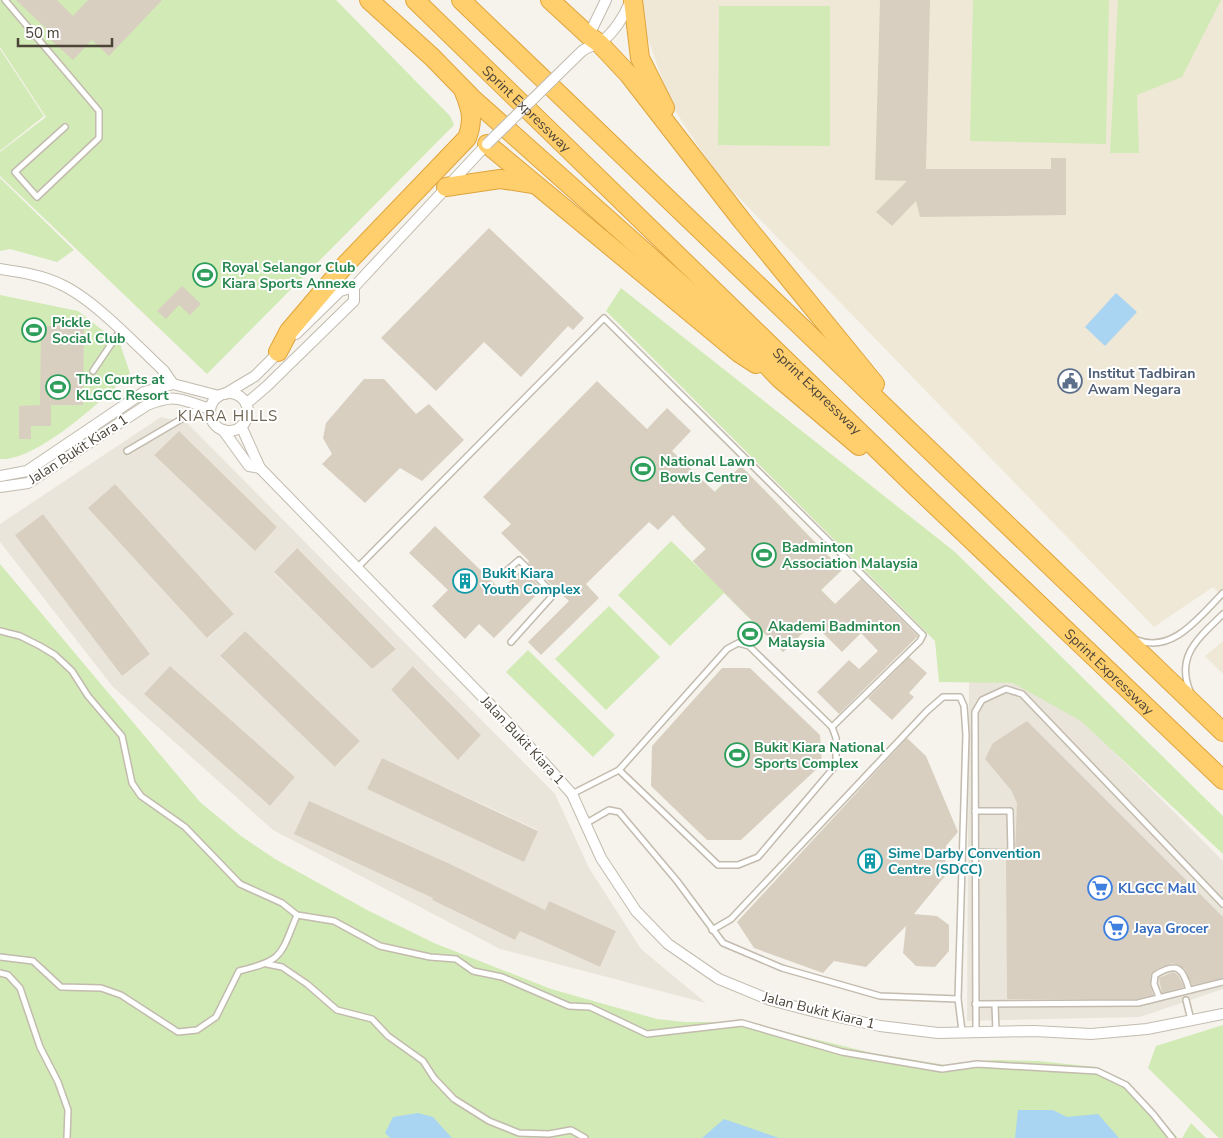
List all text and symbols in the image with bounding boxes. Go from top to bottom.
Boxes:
scale bar [18,15,111,47]
text: 50 m [25,23,60,43]
street label: Sprint Expressway [478,61,576,157]
place label: Royal Selangor Club Kiara Sports Annexe [222,258,356,293]
sports icon: Royal Selangor Club Kiara Sports Annexe [192,262,218,288]
place label: Pickle Social Club [52,313,125,348]
sports icon: Pickle Social Club [21,317,47,343]
street label: Sprint Expressway [768,344,866,440]
place label: Institut Tadbiran Awam Negara [1088,364,1195,399]
public building icon: Institut Tadbiran Awam Negara [1057,368,1083,394]
place label: The Courts at KLGCC Resort [76,370,169,405]
sports icon: The Courts at KLGCC Resort [45,374,71,400]
district label: KIARA HILLS [178,406,278,426]
street label: Jalan Bukit Kiara 1 [24,410,132,489]
place label: National Lawn Bowls Centre [660,452,755,487]
sports icon: National Lawn Bowls Centre [630,456,656,482]
place label: Badminton Association Malaysia [782,538,918,573]
sports icon: Badminton Association Malaysia [751,542,777,568]
place label: Bukit Kiara Youth Complex [481,564,581,599]
building icon: Bukit Kiara Youth Complex [452,568,478,594]
place label: Akademi Badminton Malaysia [768,617,900,652]
sports icon: Akademi Badminton Malaysia [737,621,763,647]
street label: Sprint Expressway [1060,625,1159,720]
street label: Jalan Bukit Kiara 1 [476,691,569,789]
place label: Bukit Kiara National Sports Complex [754,738,885,773]
sports icon: Bukit Kiara National Sports Complex [724,742,750,768]
place label: Sime Darby Convention Centre (SDCC) [888,844,1041,879]
building icon: Sime Darby Convention Centre (SDCC) [857,848,883,874]
supermarket icon: KLGCC Mall [1087,875,1113,901]
place label: KLGCC Mall [1118,879,1197,898]
supermarket icon: Jaya Grocer [1103,915,1129,941]
place label: Jaya Grocer [1133,919,1209,938]
street label: Jalan Bukit Kiara 1 [760,987,877,1034]

